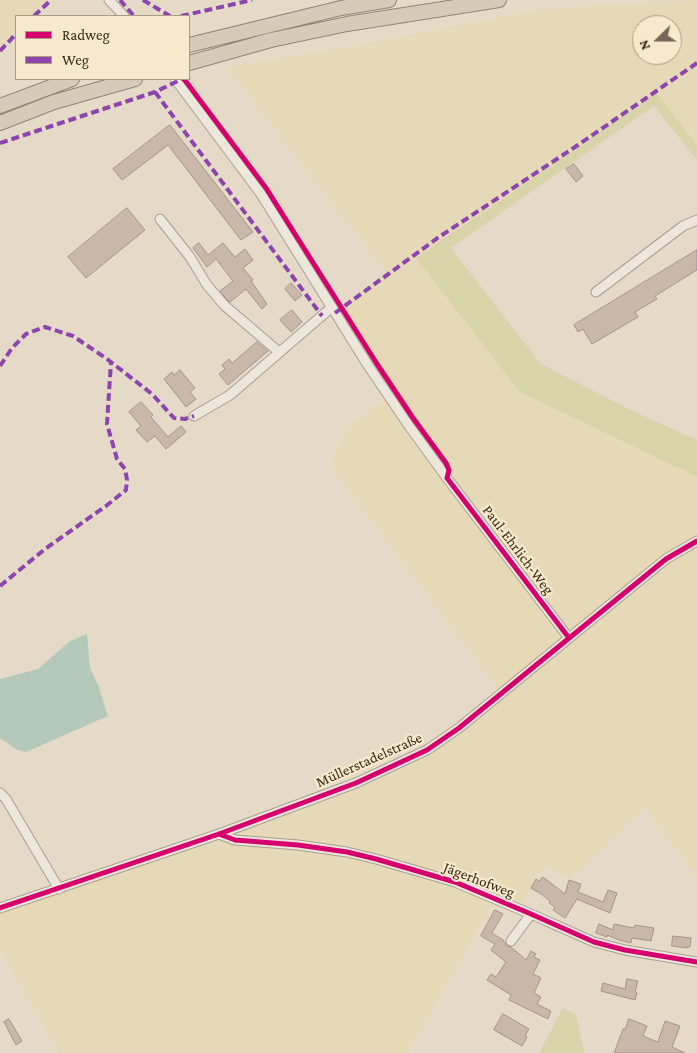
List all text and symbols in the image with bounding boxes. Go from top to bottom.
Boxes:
legend [15,15,190,80]
north arrow [632,15,682,65]
text: Radweg [62,27,110,43]
text: N [635,38,653,53]
text: Weg [62,52,89,68]
street label: Paul-Ehrlich-Weg [479,502,557,598]
street label: Müllerstadelstraße [313,729,425,791]
street label: Jägerhofweg [441,858,517,902]

